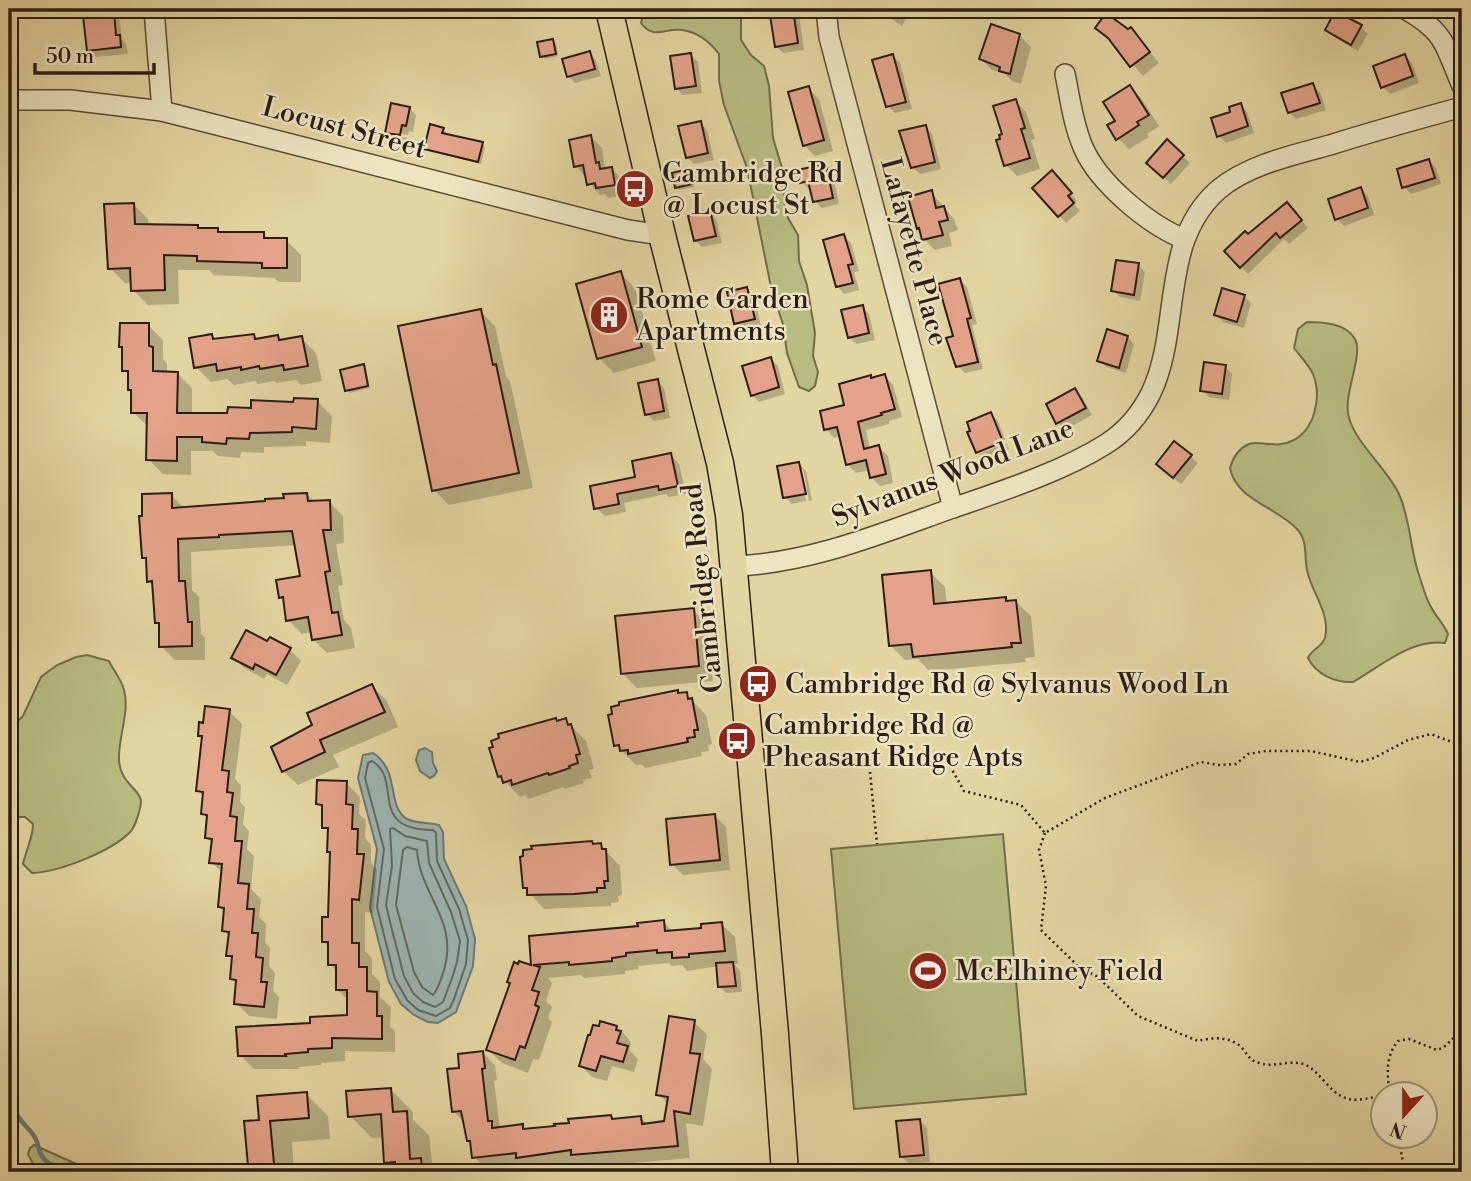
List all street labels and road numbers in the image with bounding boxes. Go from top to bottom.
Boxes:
street label: Locust Street [258,89,430,167]
street label: Lafayette Place [872,154,956,350]
street label: Sylvanus Wood Lane [827,411,1079,535]
street label: Cambridge Road [675,481,731,695]

